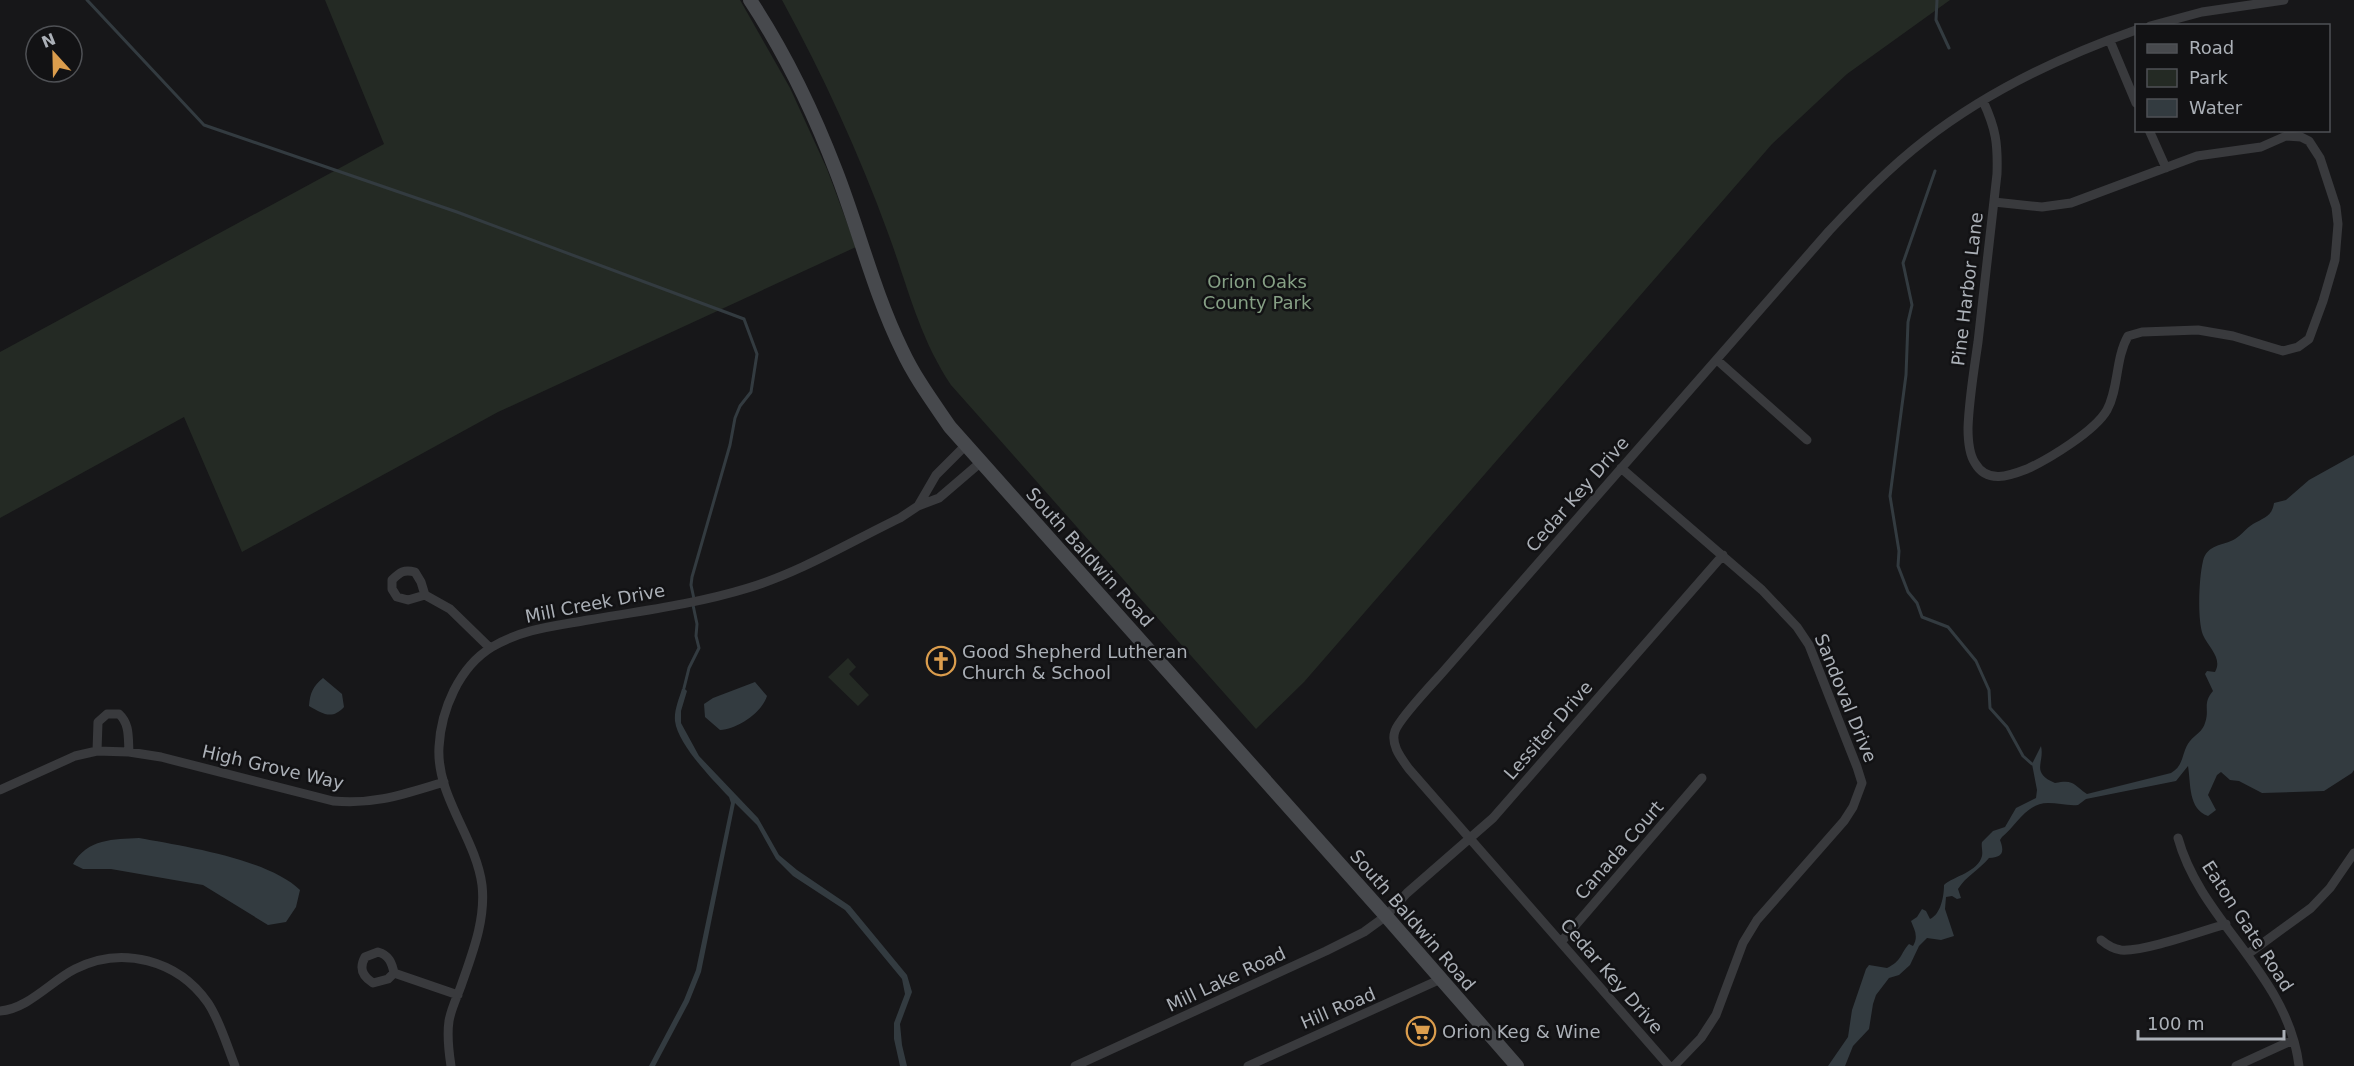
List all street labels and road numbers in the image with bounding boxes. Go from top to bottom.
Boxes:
street label: Pine Harbor Lane [1947,211,1987,367]
street label: Cedar Key Drive [1521,432,1633,556]
street label: South Baldwin Road [1022,483,1158,631]
street label: Mill Creek Drive [523,579,667,627]
street label: Sandoval Drive [1811,631,1881,765]
street label: Lessiter Drive [1499,676,1597,784]
street label: High Grove Way [200,740,346,794]
street label: Canada Court [1571,796,1667,904]
street label: South Baldwin Road [1346,845,1480,995]
street label: Eaton Gate Road [2198,857,2298,995]
street label: Cedar Key Drive [1556,914,1668,1038]
street label: Mill Lake Road [1163,942,1289,1016]
street label: Hill Road [1297,983,1379,1033]

